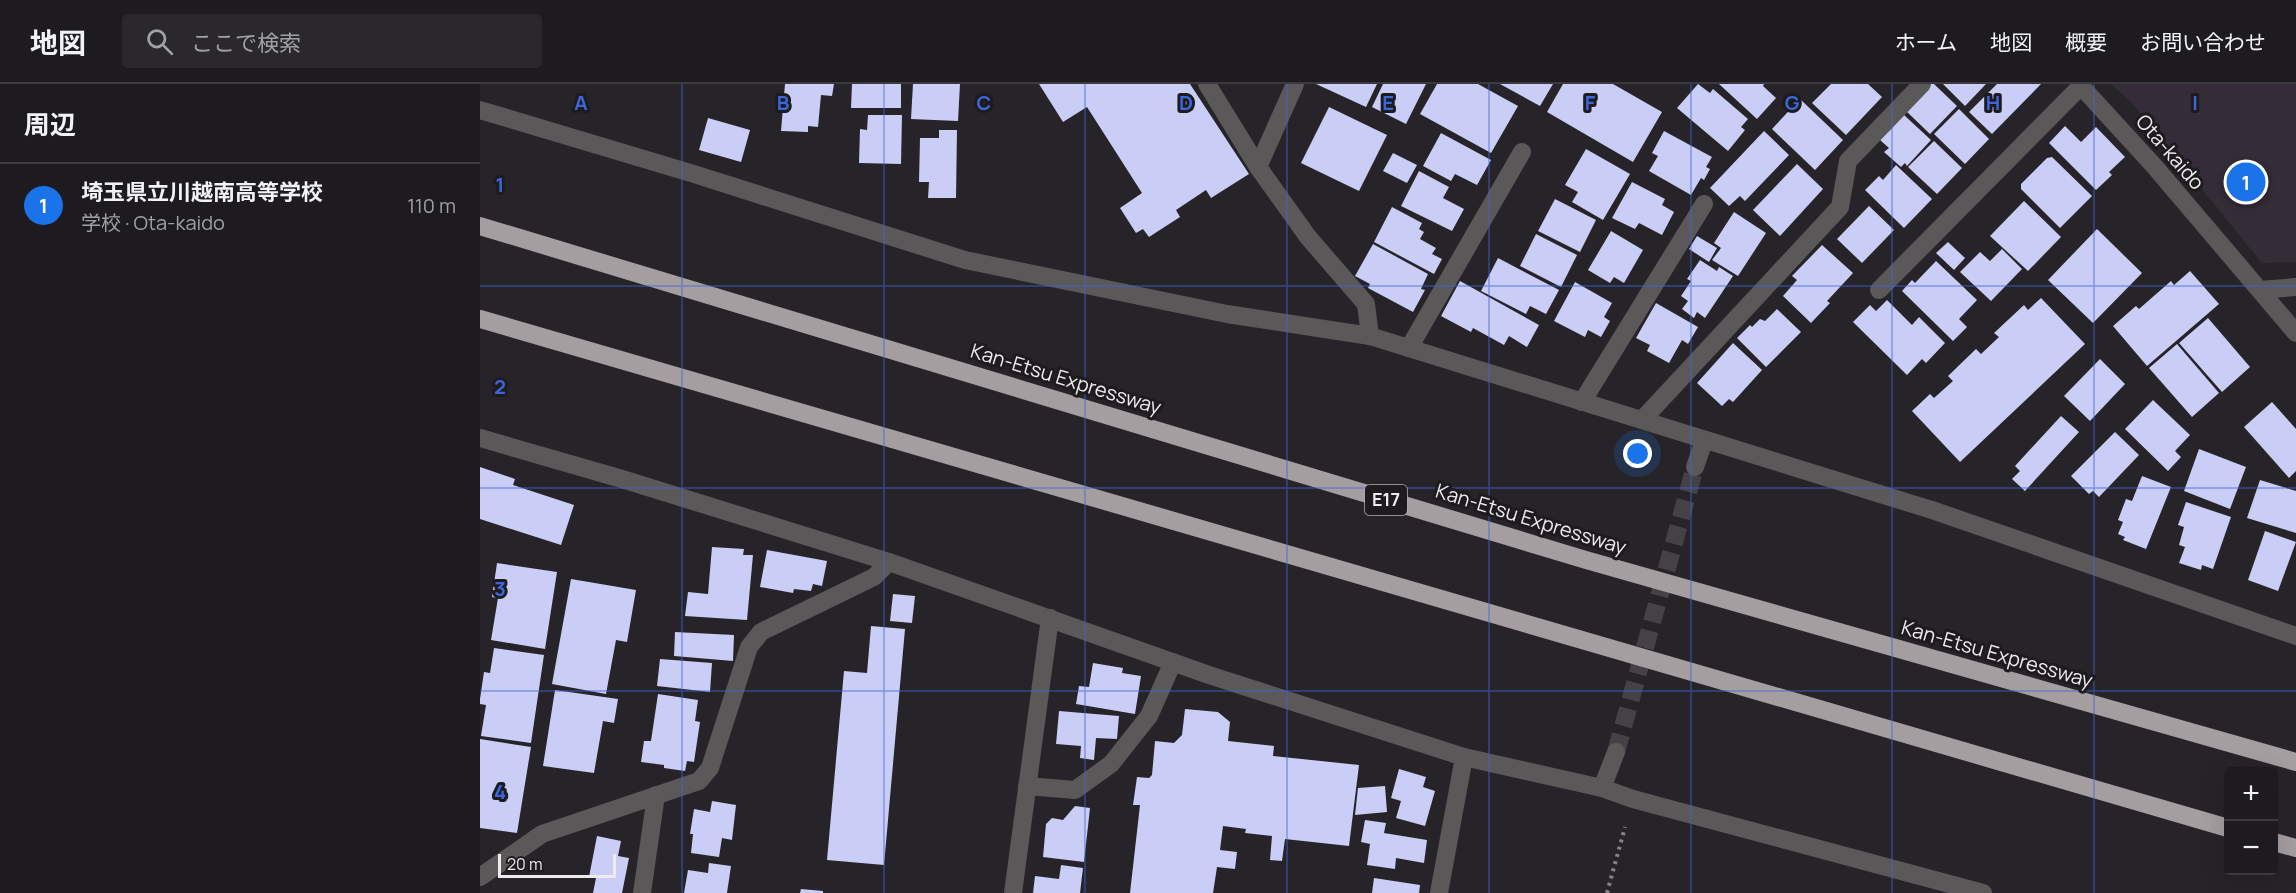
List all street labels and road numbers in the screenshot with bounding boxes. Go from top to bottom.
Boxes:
street label: Ota-kaido [2130,108,2211,195]
street label: Kan-Etsu Expressway [968,337,1165,420]
street label: Kan-Etsu Expressway [1433,477,1630,560]
road number: E17 [1365,485,1407,515]
street label: Kan-Etsu Expressway [1898,613,2096,694]

